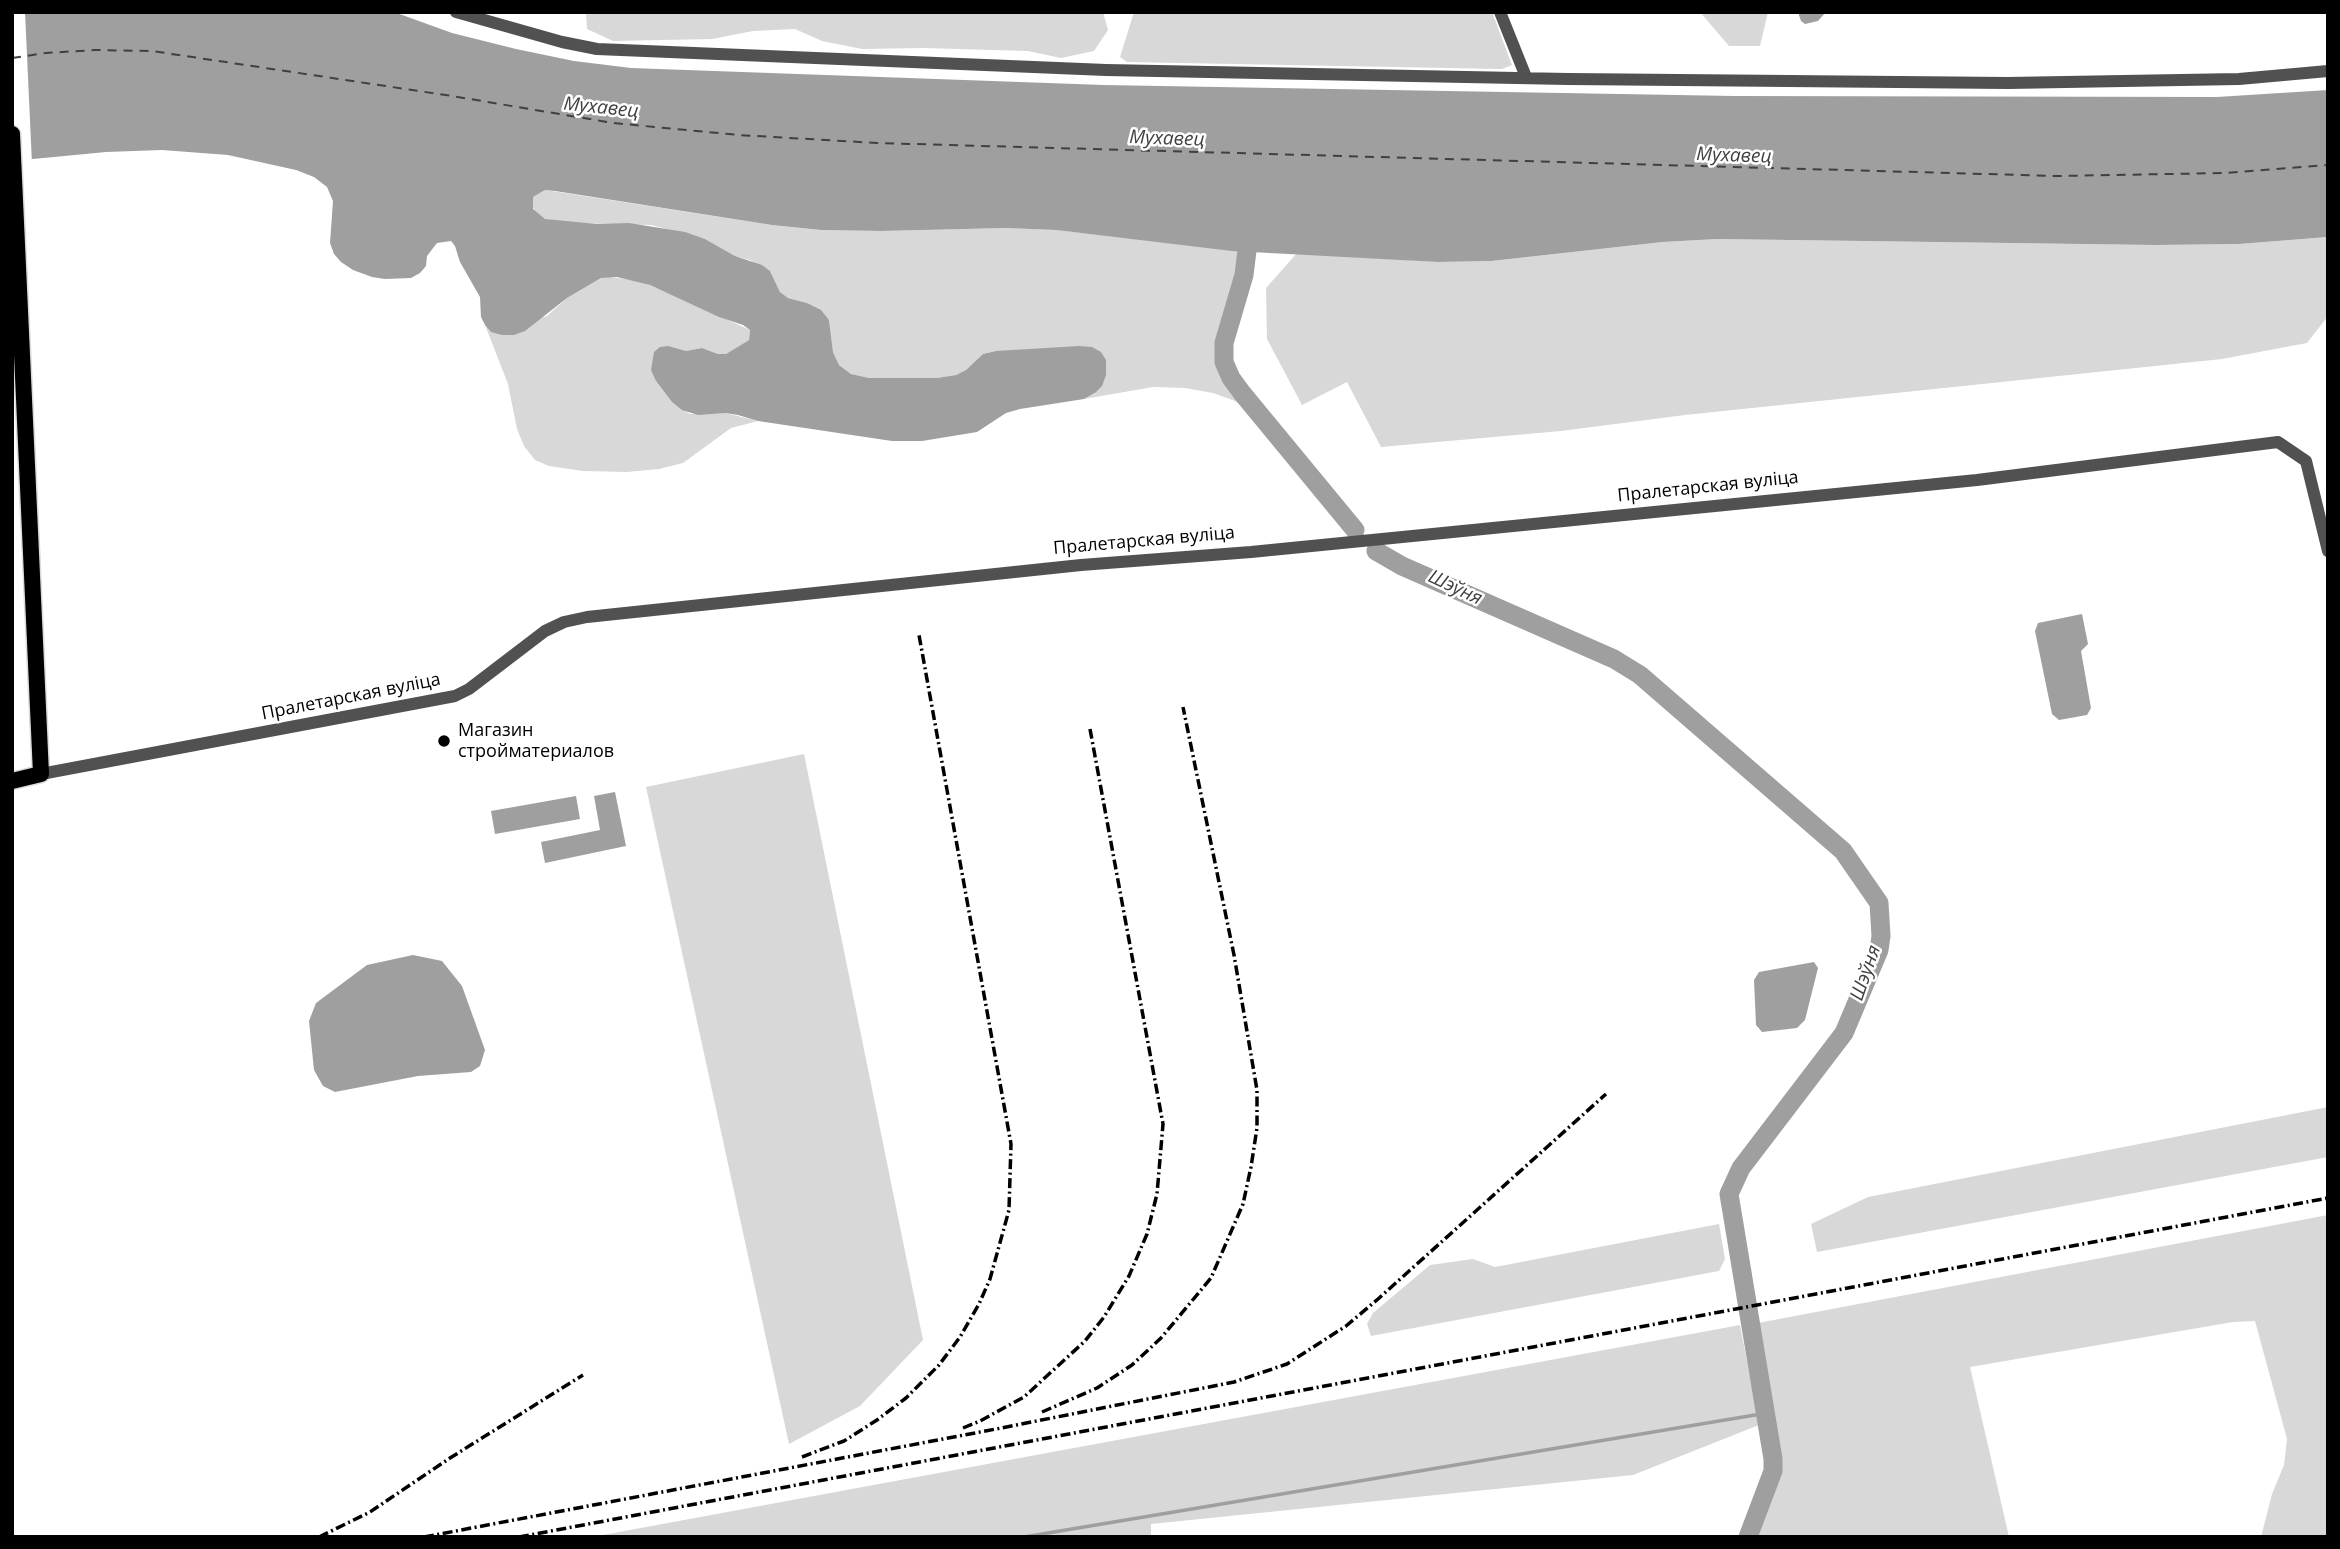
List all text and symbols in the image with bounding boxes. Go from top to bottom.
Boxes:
water label: Мухавец [562,93,640,123]
water label: Мухавец [1129,126,1205,152]
water label: Мухавец [1696,143,1772,169]
street label: Пралетарская вуліца [1616,467,1800,507]
street label: Пралетарская вуліца [1052,522,1236,560]
water label: Шэўня [1424,566,1486,610]
street label: Пралетарская вуліца [260,669,442,725]
place label: Магазин стройматериалов [458,720,614,762]
marker: Магазин стройматериалов [436,733,452,749]
water label: Шэўня [1846,942,1886,1004]

